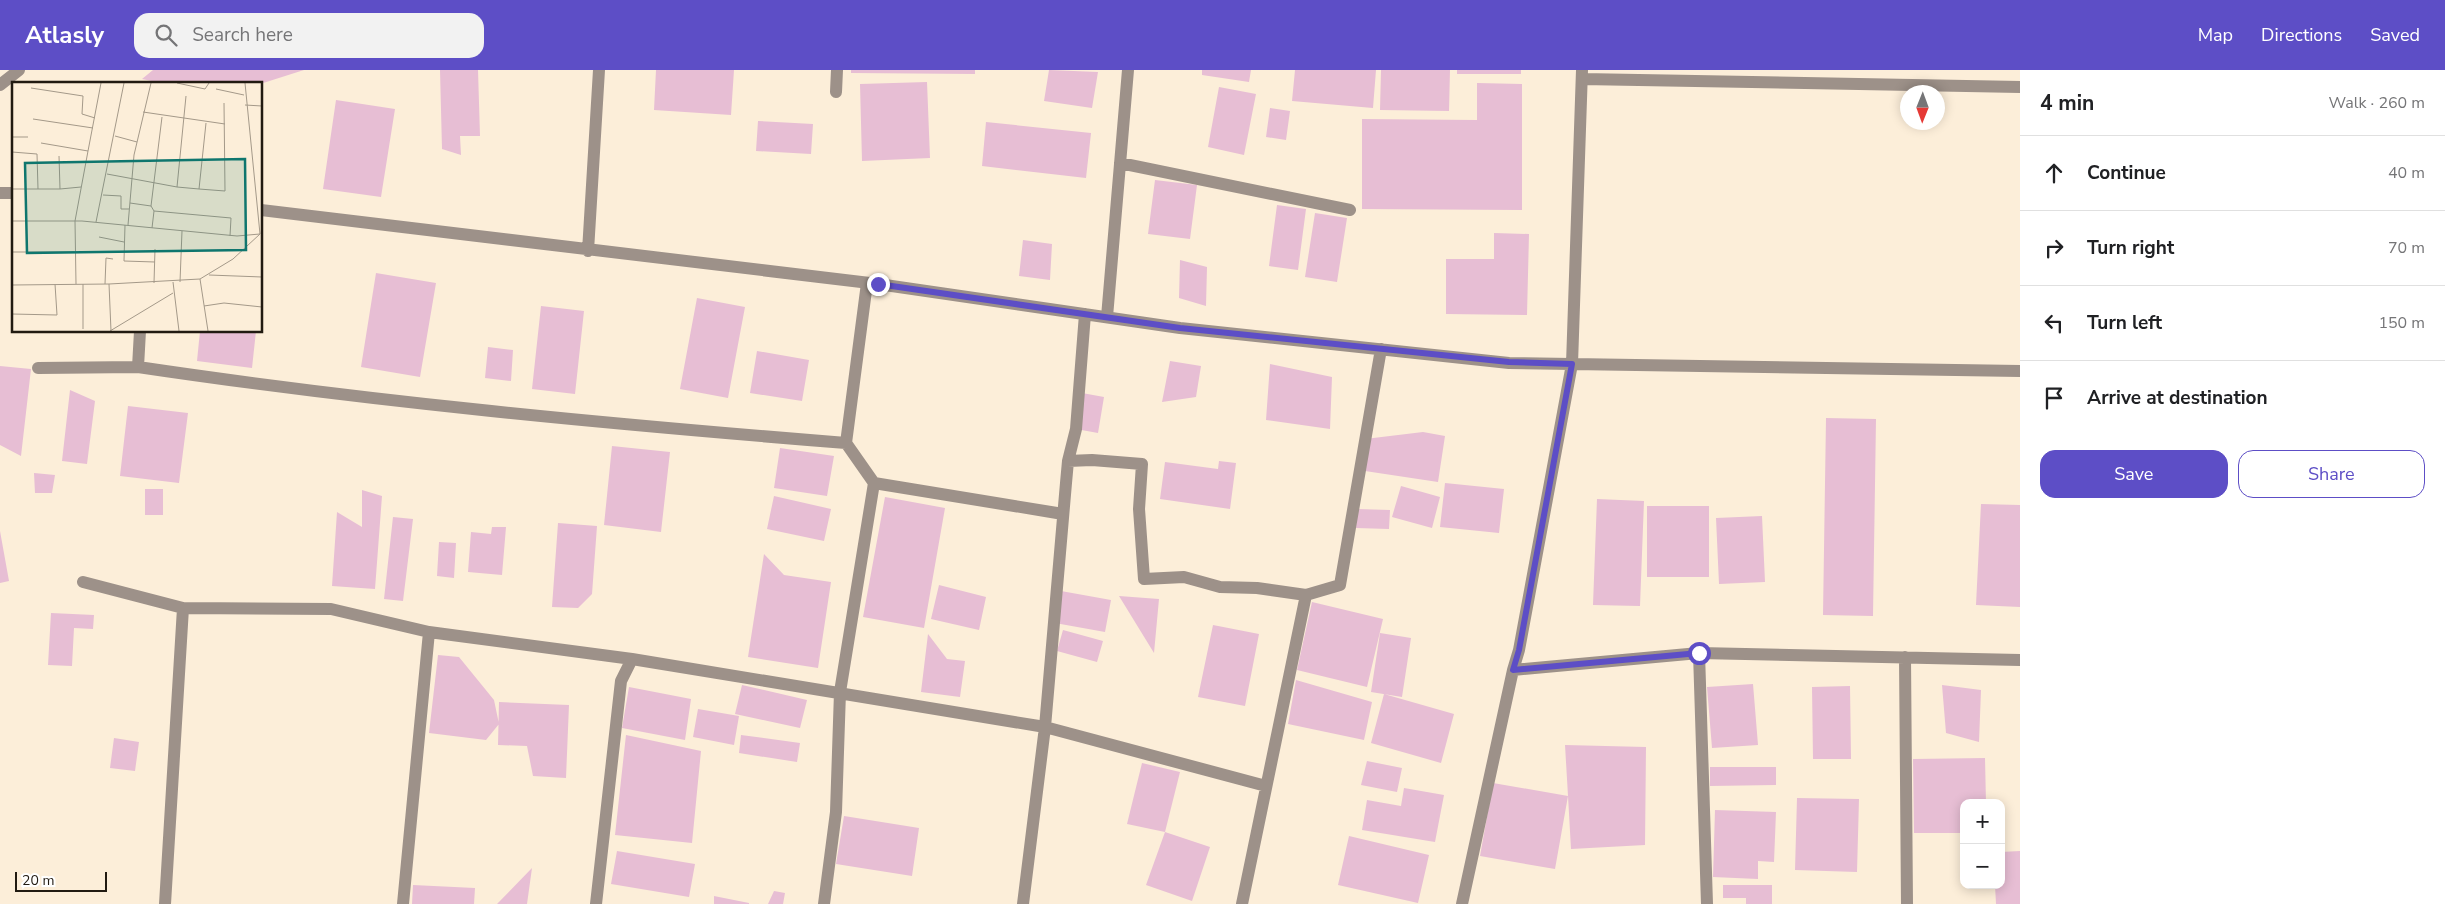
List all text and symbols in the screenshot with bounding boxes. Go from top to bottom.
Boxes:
search box [134,13,484,58]
text: Atlasly [25,19,104,51]
icon: search [152,21,180,49]
text: Search here [192,22,293,48]
text: Map [2198,23,2233,47]
text: Directions [2261,23,2342,47]
text: Saved [2370,23,2420,47]
inset map [12,82,262,332]
north arrow [1900,85,1945,130]
text: 4 min [2040,89,2094,117]
text: Walk · 260 m [2329,92,2425,114]
icon: ahead [2040,159,2068,187]
text: Continue [2087,160,2166,186]
text: 40 m [2388,162,2425,184]
icon: right [2040,234,2068,262]
text: Turn right [2087,235,2174,261]
text: 70 m [2388,237,2425,259]
route end [867,273,890,296]
icon: left [2040,309,2068,337]
text: Turn left [2087,310,2162,336]
text: 150 m [2378,312,2425,334]
icon: arrive [2040,384,2068,412]
text: Arrive at destination [2087,385,2268,411]
button: Save [2040,450,2228,498]
button: Share [2238,450,2425,498]
route start [1688,642,1711,665]
map controls [1960,799,2005,889]
button: + [1960,799,2005,844]
button: − [1960,844,2005,889]
scale bar [15,869,108,892]
text: 20 m [22,871,54,890]

